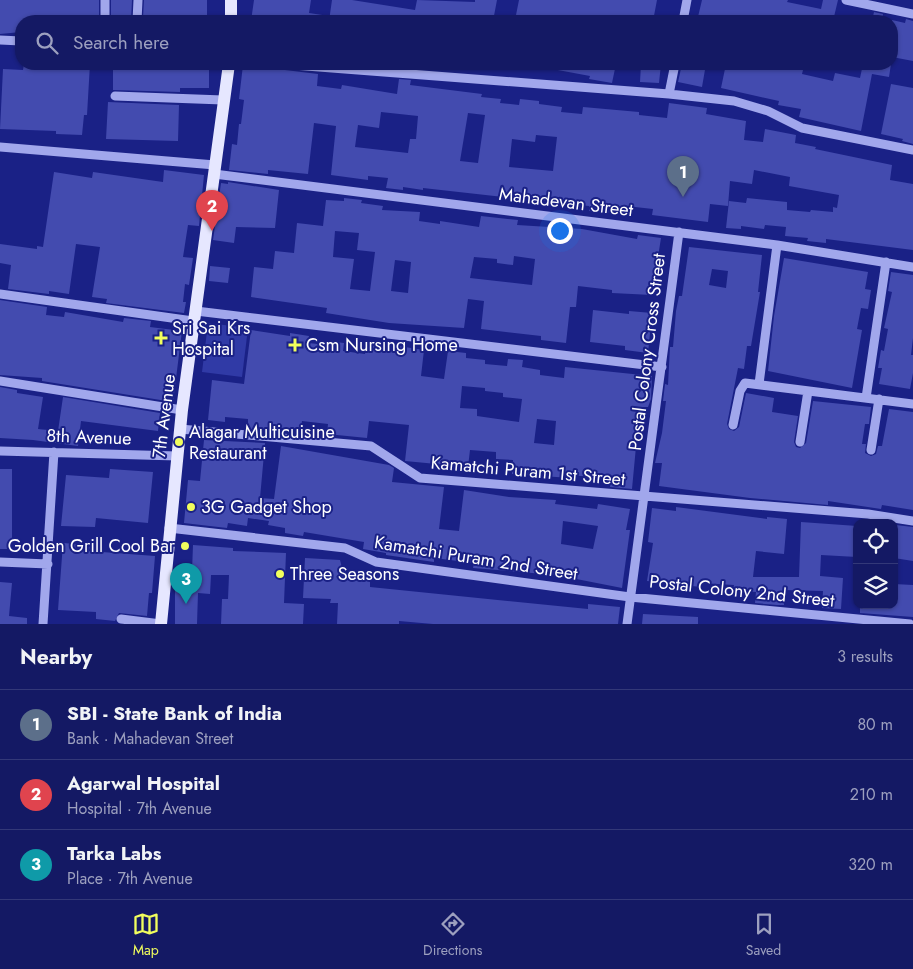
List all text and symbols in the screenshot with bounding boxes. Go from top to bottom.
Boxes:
search box [15,15,898,70]
icon: search [33,29,61,57]
text: Search here [73,29,169,56]
pin: 1 [667,156,699,197]
street label: Mahadevan Street [497,181,635,223]
pin: 2 [196,190,228,231]
your location [547,218,573,244]
street label: Postal Colony Cross Street [622,251,672,452]
place label: Sri Sai Krs Hospital [172,315,250,362]
marker: Sri Sai Krs Hospital [154,331,168,345]
place label: Csm Nursing Home [306,332,458,358]
marker: Csm Nursing Home [288,338,302,352]
street label: 7th Avenue [146,372,182,460]
place label: Alagar Multicuisine Restaurant [189,419,335,466]
street label: 8th Avenue [46,423,132,451]
marker: Alagar Multicuisine Restaurant [173,436,185,448]
street label: Kamatchi Puram 1st Street [430,450,627,493]
place label: 3G Gadget Shop [201,494,332,520]
marker: 3G Gadget Shop [185,501,197,513]
map controls [853,519,898,609]
button: locate [853,519,898,564]
street label: Kamatchi Puram 2nd Street [372,529,580,587]
place label: Golden Grill Cool Bar [8,533,176,559]
marker: Golden Grill Cool Bar [179,540,191,552]
place label: Three Seasons [290,561,399,587]
pin: 3 [170,563,202,604]
button: layers [853,564,898,609]
marker: Three Seasons [274,568,286,580]
street label: Postal Colony 2nd Street [648,568,837,614]
text: Nearby [20,642,92,672]
text: 3 results [837,645,893,668]
text: SBI - State Bank of India [67,700,282,727]
text: 1 [32,713,40,736]
text: 80 m [857,713,893,736]
text: Bank · Mahadevan Street [67,727,233,750]
text: Agarwal Hospital [67,770,220,797]
text: 2 [31,783,41,806]
text: 210 m [850,783,893,806]
text: Hospital · 7th Avenue [67,797,212,820]
text: Tarka Labs [67,840,161,867]
text: 3 [31,853,41,876]
text: 320 m [848,853,893,876]
text: Place · 7th Avenue [67,867,193,890]
tab: Map [132,910,160,960]
tab: Directions [423,910,482,960]
tab: Saved [746,910,781,960]

